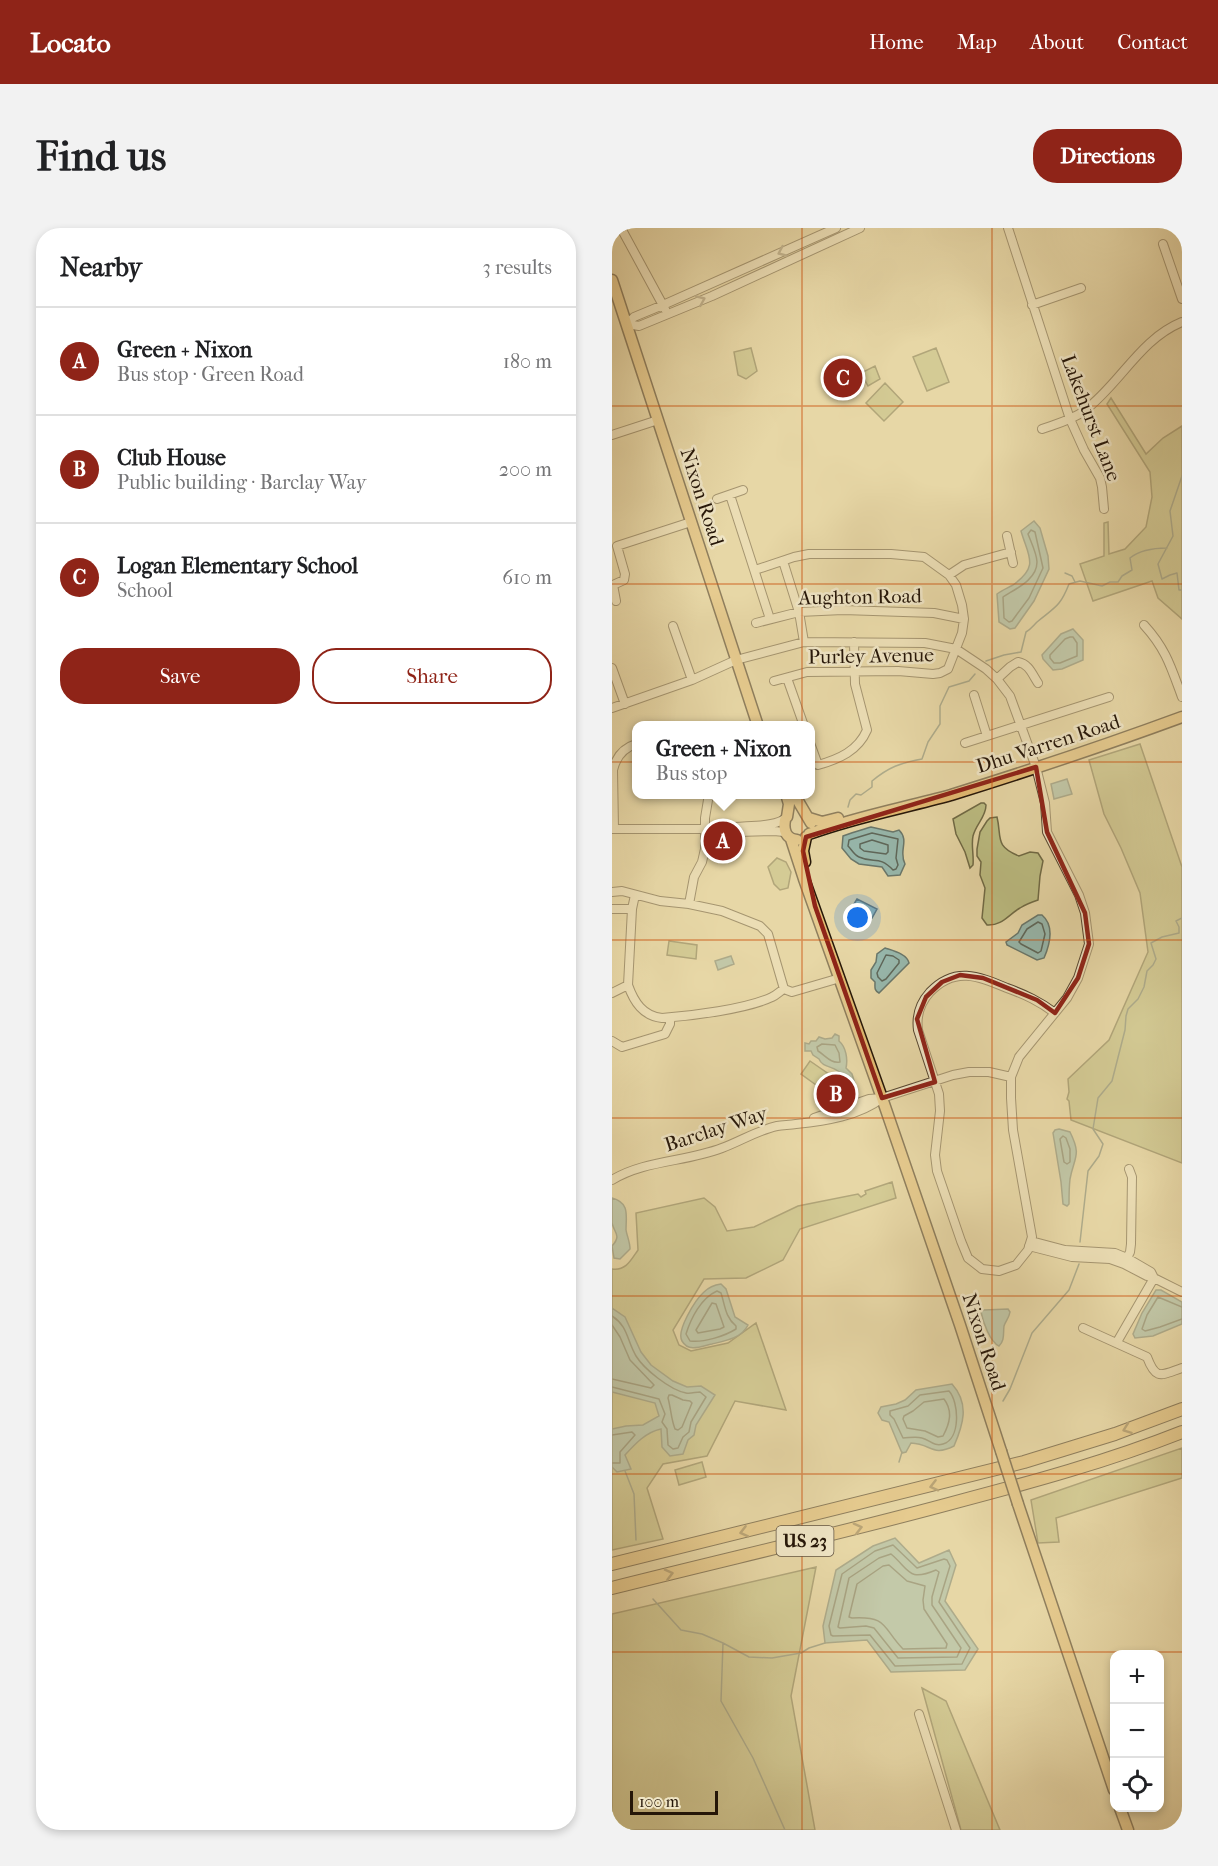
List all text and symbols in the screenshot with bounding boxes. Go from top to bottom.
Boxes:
text: Locato [30,26,111,59]
text: Home [869,30,924,54]
text: Map [957,30,997,54]
text: About [1030,30,1084,54]
text: Contact [1117,30,1188,54]
button: Directions [1033,129,1182,183]
text: Find us [36,132,166,181]
one-way arrow [778,245,789,257]
text: Nearby [60,252,142,283]
text: 3 results [483,256,552,279]
one-way arrow [695,295,706,307]
text: Green + Nixon [117,337,252,363]
text: A [73,350,86,373]
text: 180 m [503,350,552,373]
street label: Lakehurst Lane [1056,352,1126,485]
pin: C [824,356,862,400]
text: Bus stop · Green Road [117,363,304,386]
text: Club House [117,445,226,471]
street label: Nixon Road [675,445,729,550]
text: B [73,458,86,481]
text: 200 m [499,458,552,481]
text: Public building · Barclay Way [117,471,366,494]
text: Logan Elementary School [117,553,358,579]
text: C [73,566,86,589]
text: 610 m [502,566,552,589]
text: School [117,579,173,602]
street label: Aughton Road [797,584,923,610]
street label: Purley Avenue [808,643,934,669]
button: Save [60,648,300,704]
button: Share [312,648,552,704]
street label: Dhu Varren Road [973,710,1124,778]
popup [632,721,815,799]
text: Green + Nixon [656,736,791,762]
text: Bus stop [656,762,727,785]
pin: A [704,818,742,864]
your location [843,903,872,932]
pin: B [816,1072,856,1116]
street label: Barclay Way [662,1101,772,1156]
street label: Nixon Road [957,1290,1011,1395]
one-way arrow [1122,1422,1133,1434]
one-way arrow [929,1478,939,1491]
one-way arrow [853,1522,863,1535]
one-way arrow [740,1525,750,1538]
road number: US 23 [776,1526,834,1556]
one-way arrow [664,1568,674,1581]
map controls [1110,1650,1164,1812]
button: + [1110,1650,1164,1704]
button: − [1110,1704,1164,1758]
button: locate [1110,1758,1164,1812]
scale bar [630,1788,718,1816]
text: 100 m [639,1792,679,1811]

